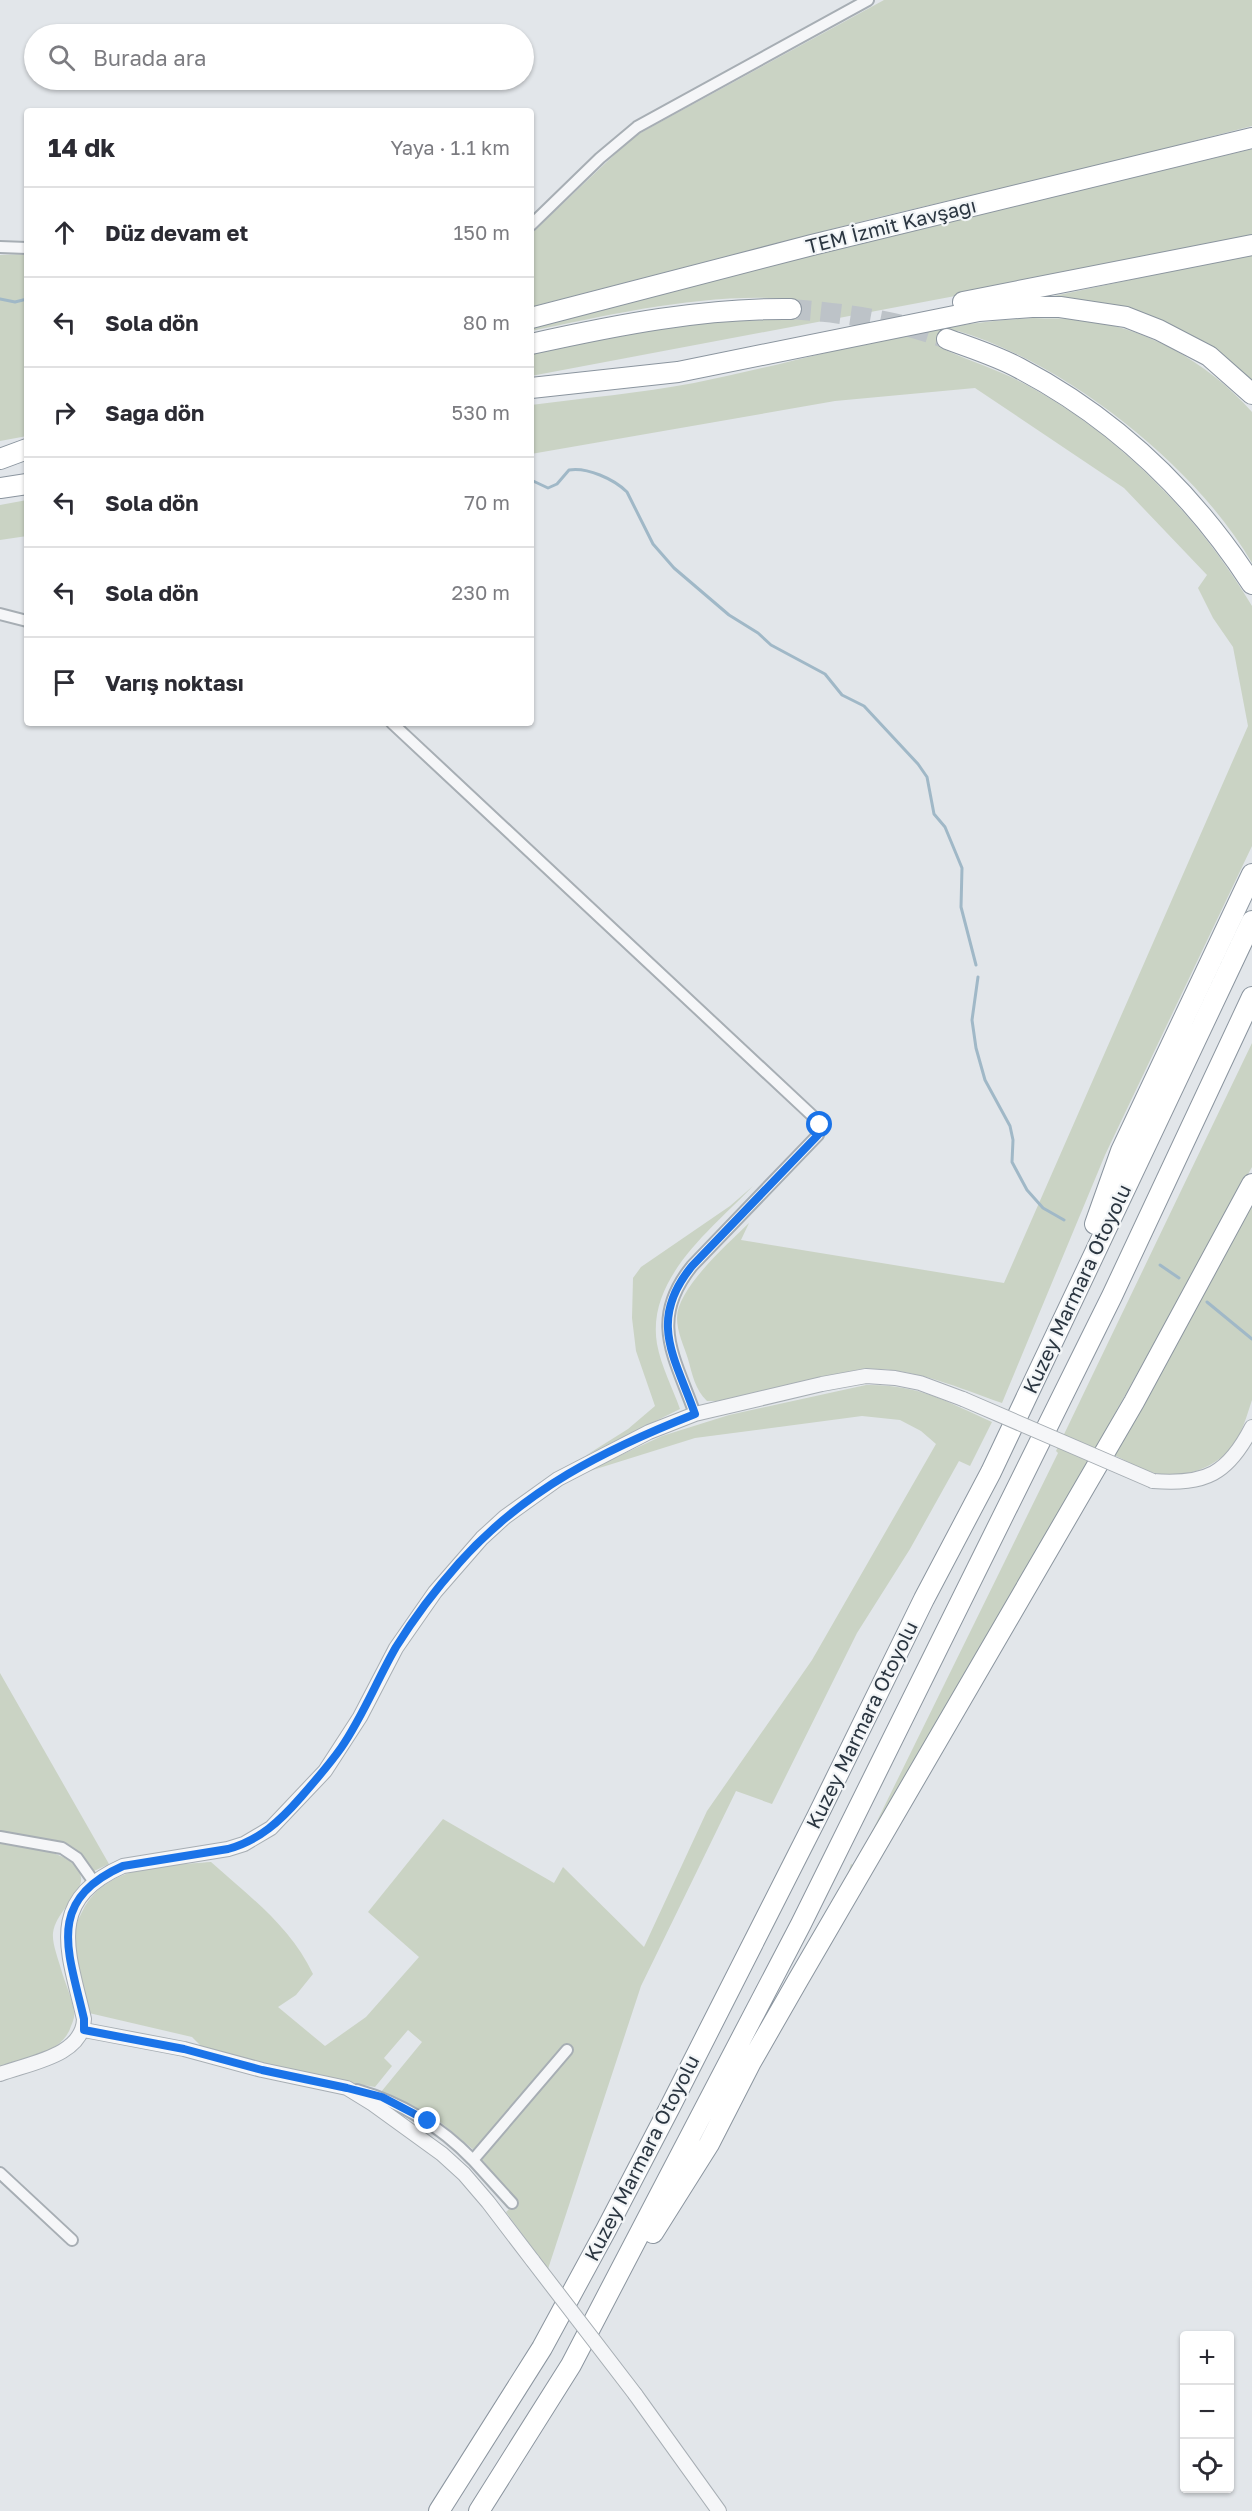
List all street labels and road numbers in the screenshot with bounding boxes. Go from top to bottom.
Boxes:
street label: TEM İzmit Kavşağı [803,192,978,258]
street label: Kuzey Marmara Otoyolu [1017,1180,1135,1397]
street label: Kuzey Marmara Otoyolu [800,1617,922,1832]
street label: Kuzey Marmara Otoyolu [579,2051,704,2265]

